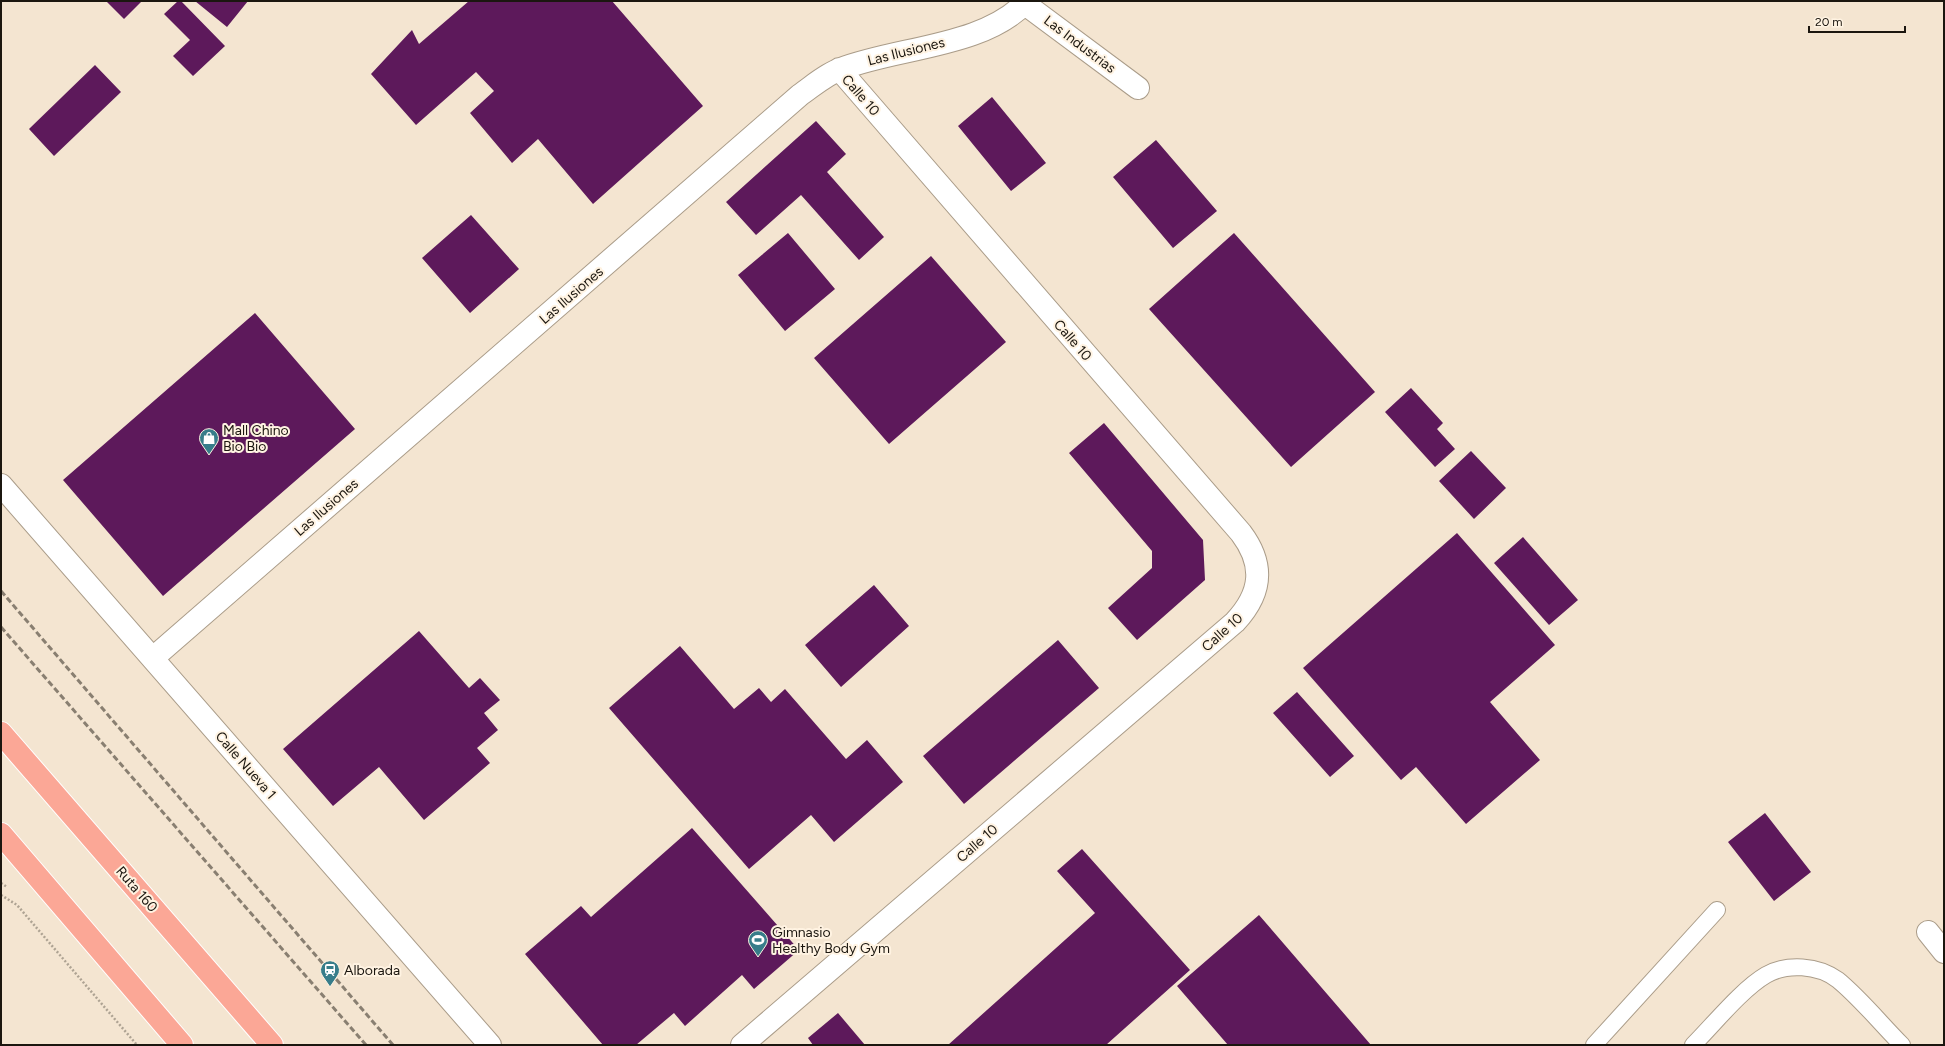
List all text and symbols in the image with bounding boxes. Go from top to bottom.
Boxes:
scale bar [1809,8,1905,34]
street label: Las Industrias [1040,12,1119,77]
text: 20 m [1815,15,1843,29]
street label: Las Ilusiones [866,34,946,69]
street label: Calle 10 [838,71,883,120]
street label: Las Ilusiones [536,263,607,328]
street label: Calle 10 [1050,316,1095,365]
place label: Mall Chino Bio Bio [223,422,289,455]
shop icon: Mall Chino Bio Bio [198,427,220,455]
street label: Las Ilusiones [291,475,362,540]
street label: Calle 10 [1198,610,1246,655]
street label: Calle Nueva 1 [212,728,280,803]
street label: Calle 10 [953,821,1002,866]
street label: Ruta 160 [112,863,161,916]
place label: Gimnasio Healthy Body Gym [772,924,890,957]
sports icon: Gimnasio Healthy Body Gym [747,929,769,957]
station icon: Alborada [319,959,341,987]
place label: Alborada [344,962,400,979]

